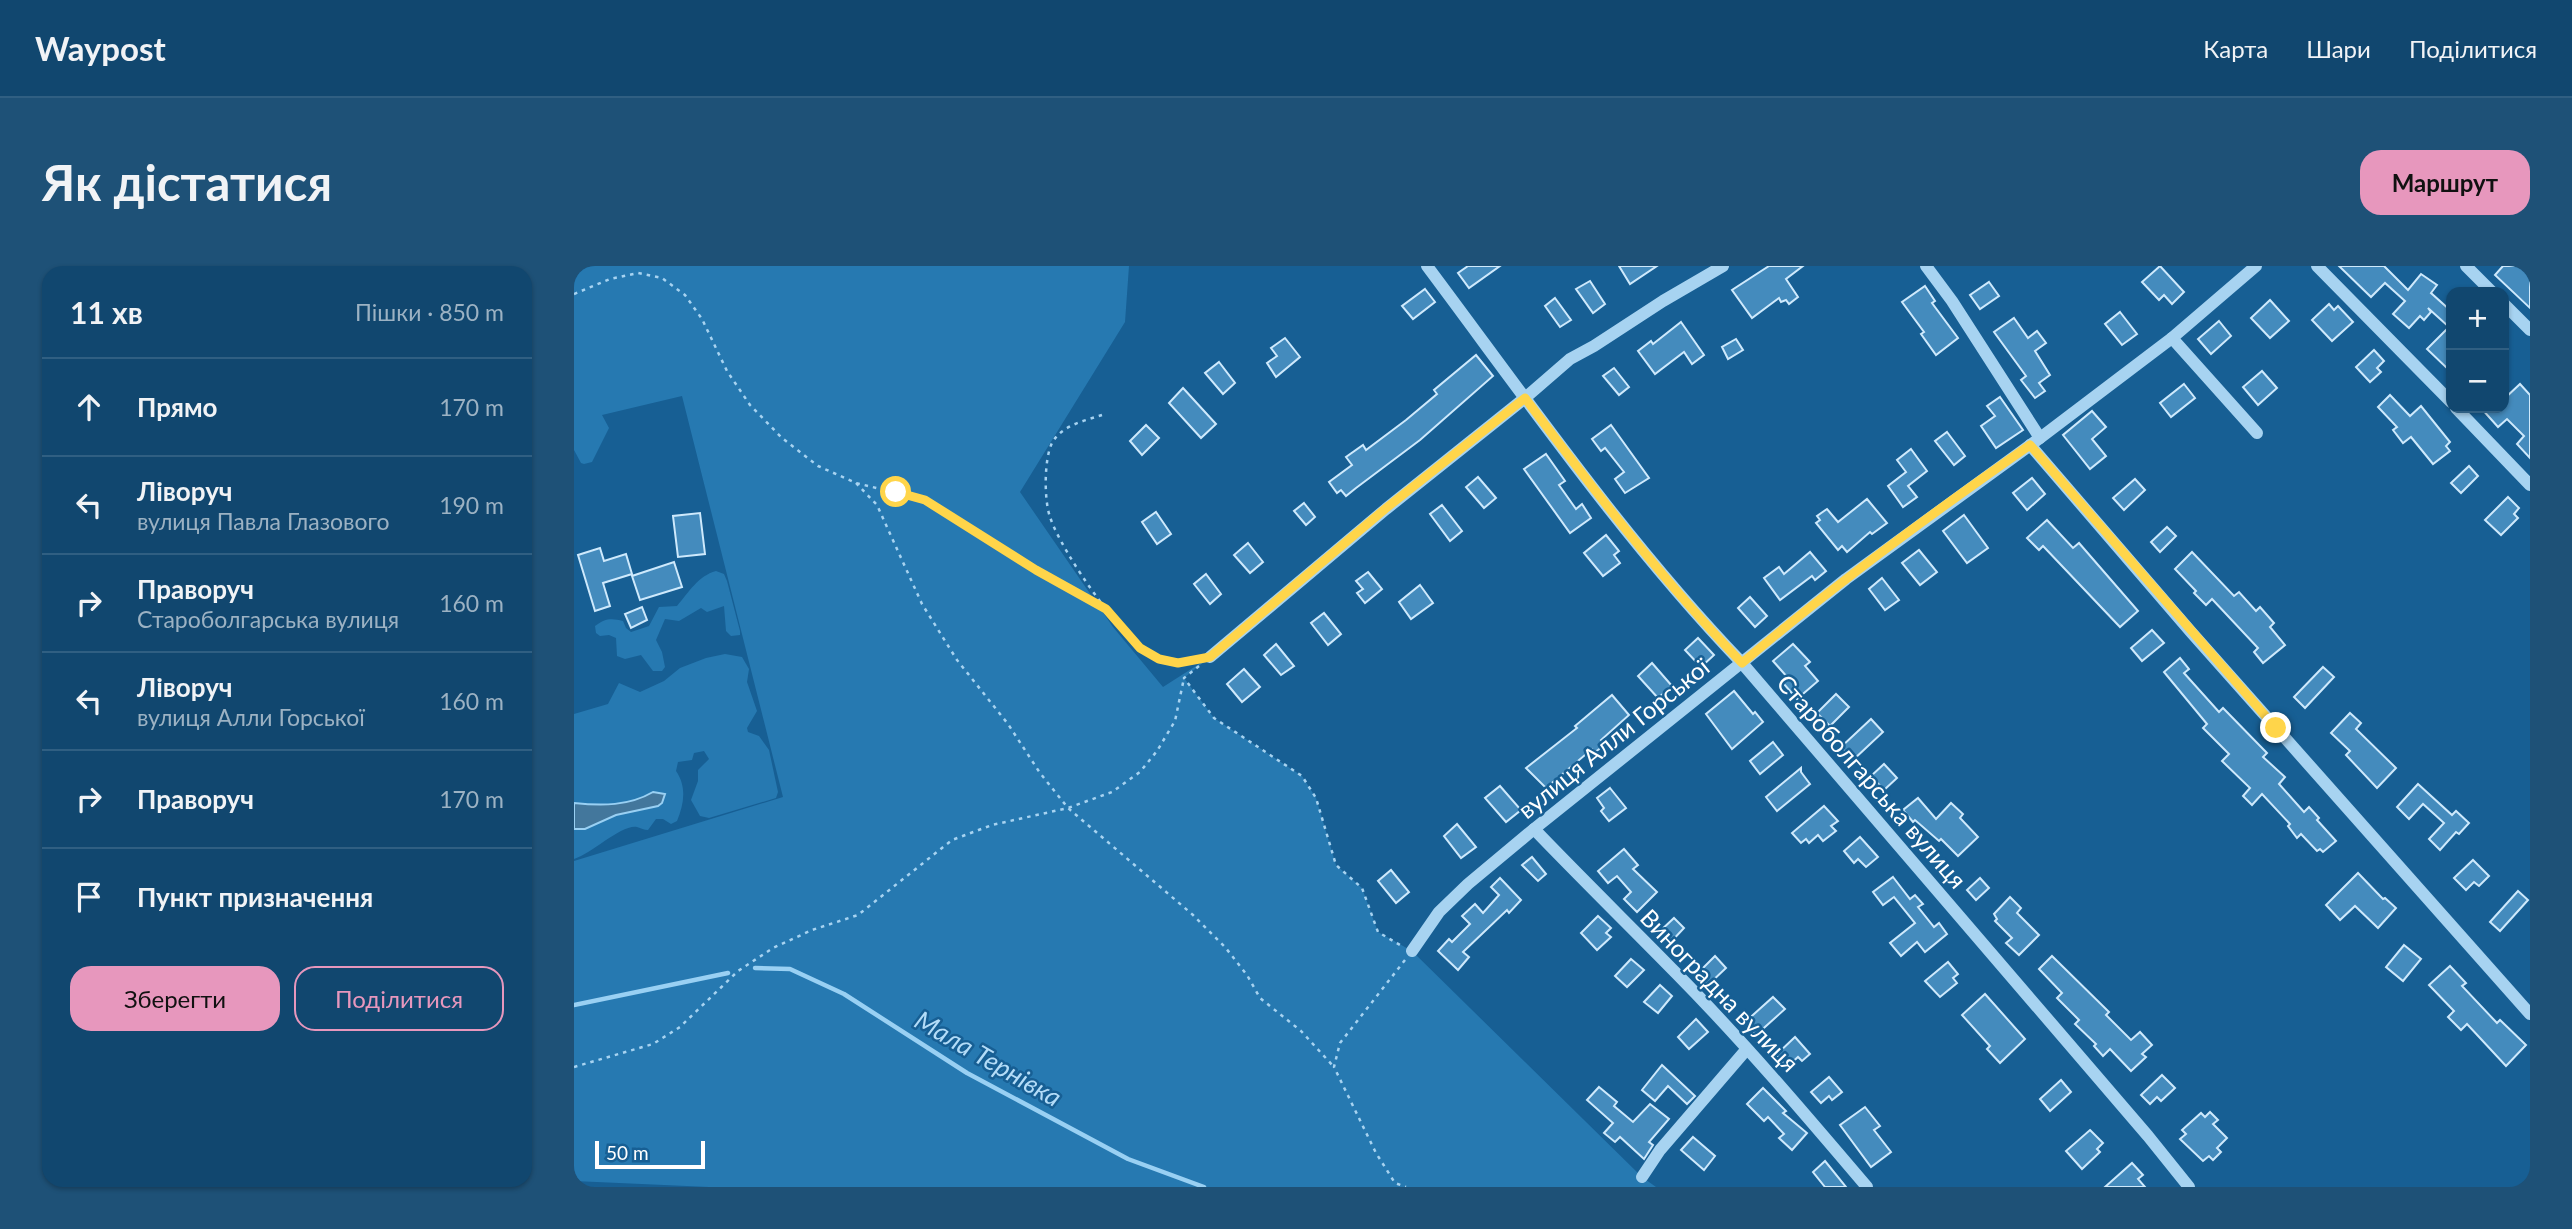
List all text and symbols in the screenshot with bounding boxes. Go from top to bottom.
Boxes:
text: Waypost [35,28,166,68]
text: Карта [2203,34,2268,63]
text: Шари [2306,34,2371,63]
text: Поділитися [2409,34,2537,63]
button: Маршрут [2360,150,2530,215]
text: Як дістатися [42,153,332,211]
map controls [2446,287,2509,413]
button: + [2446,287,2509,350]
text: 11 хв [70,294,143,330]
text: Пішки · 850 m [355,298,504,326]
button: − [2446,350,2509,413]
icon: ahead [70,388,108,426]
text: Прямо [137,391,218,423]
text: 170 m [439,393,504,421]
text: Ліворуч [137,475,233,507]
route start [880,476,911,507]
icon: left [70,486,108,524]
text: 190 m [439,491,504,519]
text: вулиця Павла Глазового [137,507,390,535]
text: Праворуч [137,573,254,605]
icon: right [70,584,108,622]
text: 160 m [439,589,504,617]
text: Староболгарська вулиця [137,605,399,633]
street label: вулиця Алли Горської [1512,651,1716,824]
street label: Староболгарська вулиця [1771,668,1973,894]
text: Ліворуч [137,671,233,703]
icon: left [70,682,108,720]
text: 160 m [439,687,504,715]
text: вулиця Алли Горської [137,703,365,731]
route end [2260,712,2291,743]
icon: right [70,780,108,818]
text: Праворуч [137,783,254,815]
text: 170 m [439,785,504,813]
icon: arrive [70,878,108,916]
text: Пункт призначення [137,881,373,913]
street label: Виноградна вулиця [1635,903,1805,1077]
button: Зберегти [70,966,280,1031]
button: Поділитися [294,966,504,1031]
water label: Мала Тернівка [910,1003,1067,1113]
scale bar [595,1138,705,1170]
text: 50 m [606,1141,649,1164]

